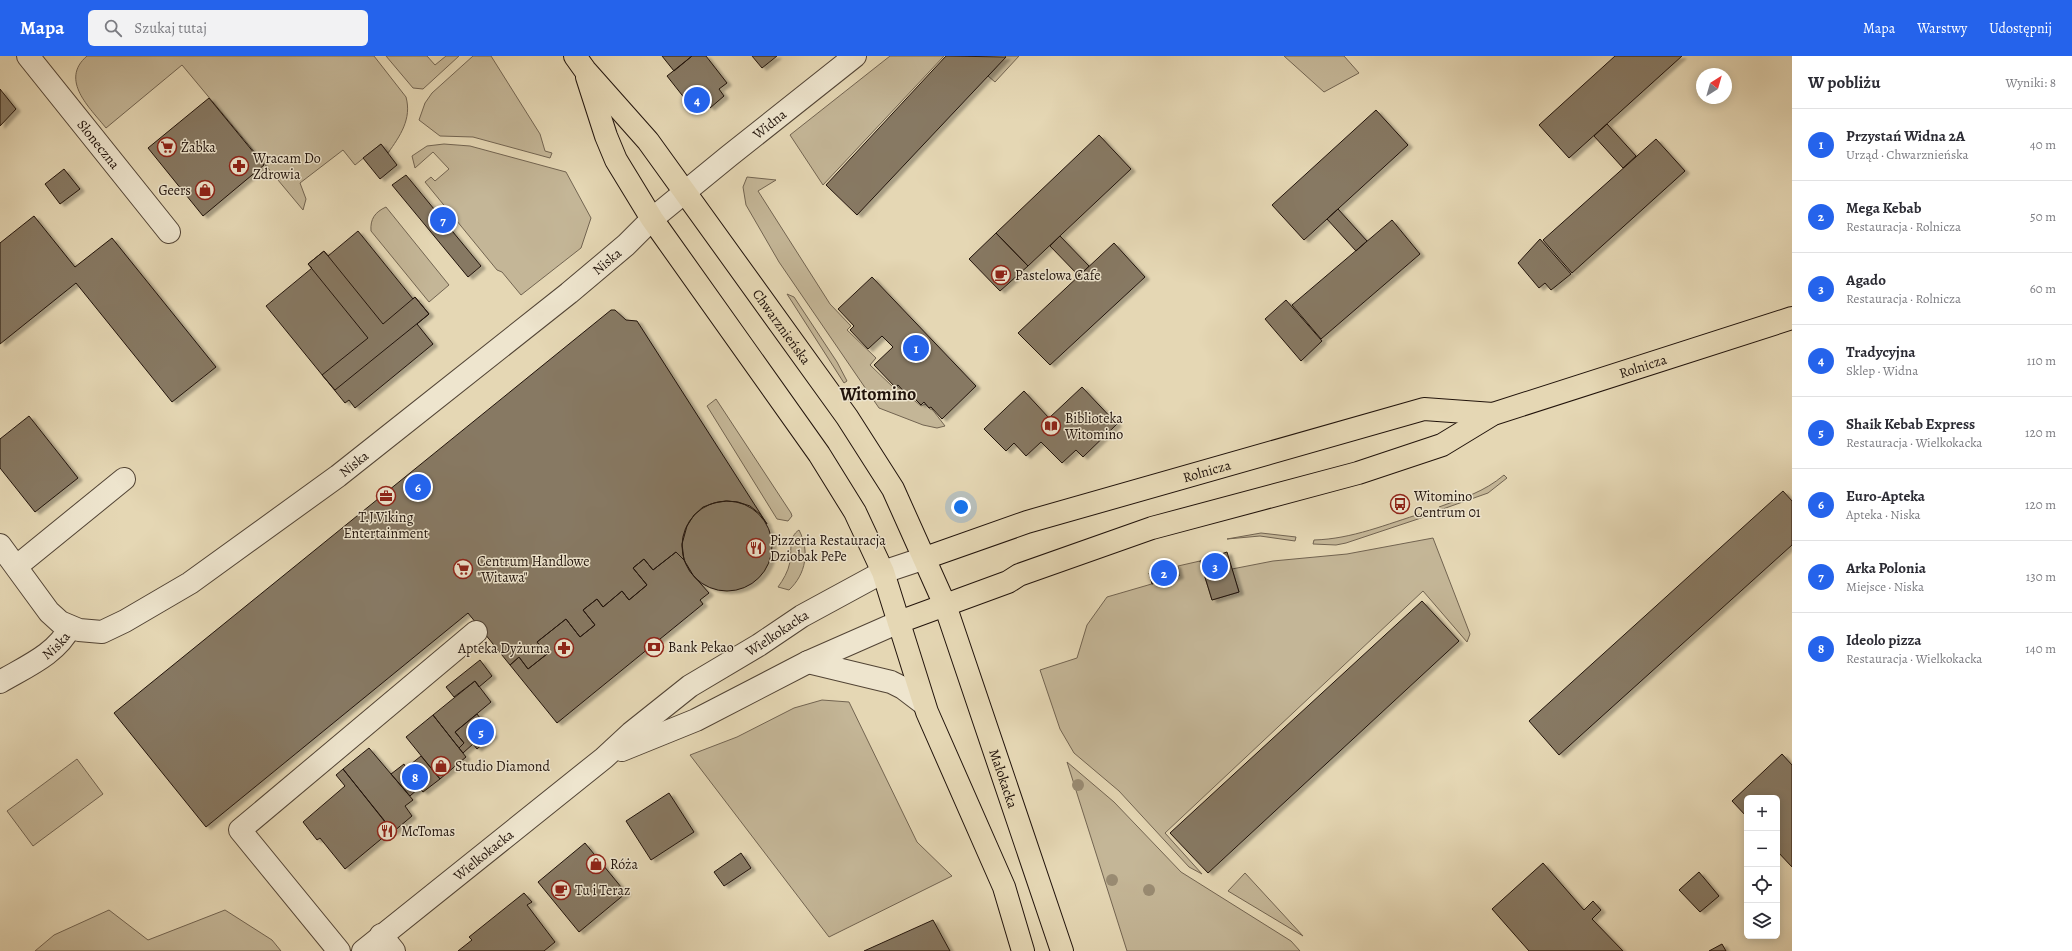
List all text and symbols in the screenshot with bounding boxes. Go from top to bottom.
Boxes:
search box [88,10,368,46]
text: Mapa [20,15,64,41]
icon: search [102,17,124,39]
text: Szukaj tutaj [134,18,207,38]
text: Mapa [1863,19,1895,38]
text: Warstwy [1917,19,1967,38]
text: Udostępnij [1989,19,2052,38]
north arrow [1696,68,1732,104]
text: W pobliżu [1808,71,1880,94]
text: Wyniki: 8 [2006,74,2056,91]
pin: 4 [684,85,710,115]
street label: Widna [748,104,791,144]
street label: Słoneczna [73,115,125,173]
text: Przystań Widna 2A [1846,126,1965,146]
supermarket icon: Żabka [156,136,178,158]
text: 1 [1819,136,1823,153]
text: 40 m [2030,136,2056,153]
place label: Żabka [181,138,216,157]
text: Urząd · Chwarznieńska [1846,146,1969,163]
place label: Wracam Do Zdrowia [252,149,321,184]
pharmacy icon: Wracam Do Zdrowia [228,155,250,177]
shop icon: Geers [194,179,216,201]
place label: Geers [158,181,191,200]
text: Mega Kebab [1846,198,1921,218]
pin: 7 [430,205,456,235]
text: 2 [1818,208,1824,225]
text: 50 m [2030,208,2056,225]
text: Restauracja · Rolnicza [1846,218,1961,235]
street label: Niska [588,243,626,279]
cafe icon: Pastelowa Cafe [990,264,1012,286]
place label: Pastelowa Cafe [1015,266,1101,285]
text: Agado [1846,270,1886,290]
text: 3 [1818,280,1824,297]
text: 60 m [2030,280,2056,297]
street label: Chwarznieńska [748,285,816,369]
text: Restauracja · Rolnicza [1846,290,1961,307]
pin: 1 [903,333,929,363]
text: Tradycyjna [1846,342,1916,362]
street label: Rolnicza [1617,349,1670,382]
text: 4 [1818,352,1824,369]
text: 110 m [2027,352,2056,369]
text: Sklep · Widna [1846,362,1918,379]
district label: Witomino [839,382,916,406]
place label: Biblioteka Witomino [1064,409,1123,444]
text: Shaik Kebab Express [1846,414,1975,434]
library icon: Biblioteka Witomino [1040,415,1062,437]
text: 5 [1818,424,1824,441]
text: 120 m [2025,424,2056,441]
text: Restauracja · Wielkokacka [1846,434,1982,451]
street label: Niska [335,446,373,481]
street label: Rolnicza [1180,455,1233,487]
pin: 6 [405,472,431,502]
office icon: T.J.Viking Entertainment [375,485,397,507]
text: Euro-Apteka [1846,486,1925,506]
place label: Witomino Centrum 01 [1413,487,1481,522]
bus stop icon: Witomino Centrum 01 [1389,493,1411,515]
text: 6 [1818,496,1824,513]
text: 120 m [2025,496,2056,513]
your location [951,497,971,517]
text: Apteka · Niska [1846,506,1921,523]
place label: T.J.Viking Entertainment [344,508,429,543]
place label: Pizzeria Restauracja Dziobak PePe [770,531,886,566]
restaurant icon: Pizzeria Restauracja Dziobak PePe [745,537,767,559]
pin: 3 [1202,551,1228,581]
place label: Centrum Handlowe "Witawa" [477,552,589,587]
supermarket icon: Centrum Handlowe "Witawa" [452,558,474,580]
pin: 2 [1151,558,1177,588]
text: Arka Polonia [1846,558,1926,578]
text: 7 [1818,568,1824,585]
text: 130 m [2026,568,2056,585]
text: Miejsce · Niska [1846,578,1924,595]
street label: Wielkokacka [741,605,812,661]
street label: Niska [38,627,75,664]
text: Ideolo pizza [1846,630,1922,650]
bank icon: Bank Pekao [643,636,665,658]
pharmacy icon: Apteka Dyżurna [553,637,575,659]
place label: Bank Pekao [668,638,734,657]
place label: Apteka Dyżurna [457,639,550,658]
text: 8 [1818,640,1824,657]
text: 140 m [2025,640,2056,657]
text: Restauracja · Wielkokacka [1846,650,1982,667]
pin: 5 [468,717,494,747]
street label: Małokacka [985,746,1023,811]
shop icon: Studio Diamond [430,755,452,777]
place label: Studio Diamond [455,757,550,776]
pin: 8 [402,762,428,792]
map controls [1744,795,1780,939]
button: + [1744,795,1780,831]
restaurant icon: McTomas [376,820,398,842]
place label: McTomas [401,822,455,841]
street label: Wielkokacka [448,824,518,885]
button: − [1744,831,1780,867]
shop icon: Róża [585,853,607,875]
place label: Róża [610,855,639,874]
button: locate [1744,867,1780,903]
cafe icon: Tu i Teraz [550,879,572,901]
place label: Tu i Teraz [575,881,631,900]
button: layers [1744,903,1780,939]

